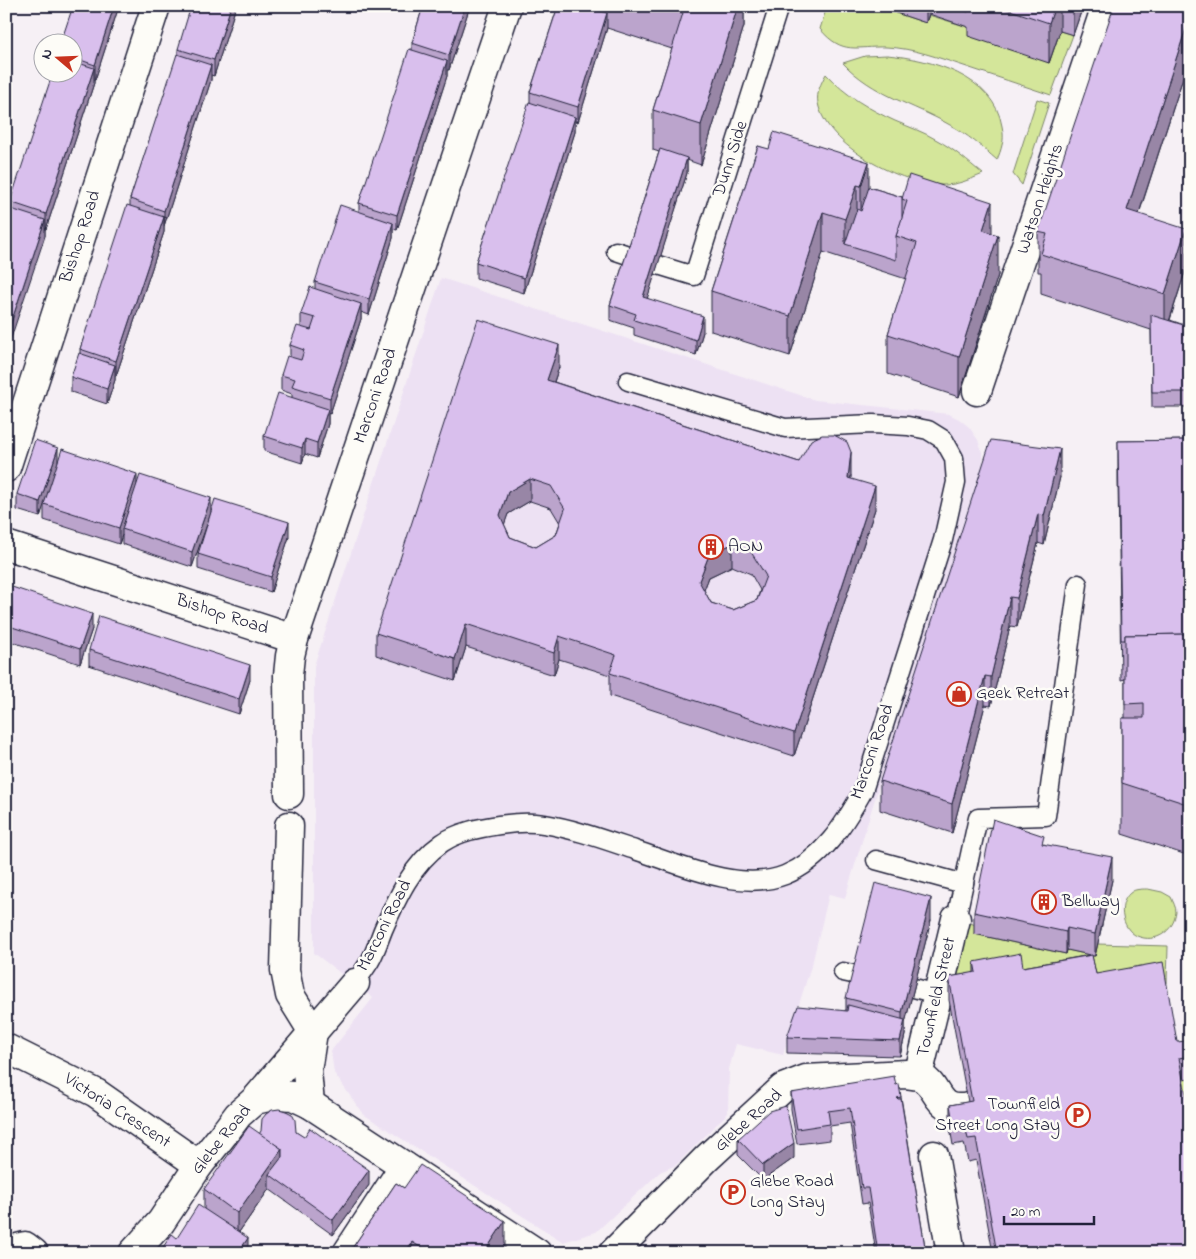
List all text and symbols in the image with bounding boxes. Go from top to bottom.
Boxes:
north arrow [32,32,82,82]
text: N [36,46,59,62]
street label: Dunn Side [706,117,756,201]
street label: Watson Heights [1011,141,1072,258]
street label: Bishop Road [54,187,108,288]
street label: Marconi Road [348,345,404,447]
building icon: AON [698,534,724,560]
place label: AON [728,534,763,560]
street label: Bishop Road [171,588,272,642]
shop icon: Geek Retreat [946,681,972,707]
place label: Geek Retreat [976,681,1069,707]
street label: Marconi Road [845,701,901,803]
street label: Marconi Road [351,876,419,976]
building icon: Bellway [1031,889,1057,915]
place label: Bellway [1061,889,1120,915]
street label: Townfield Street [911,934,963,1060]
street label: Victoria Crescent [58,1066,176,1155]
street label: Glebe Road [709,1083,789,1159]
place label: Townfield Street Long Stay [935,1092,1060,1140]
street label: Glebe Road [186,1099,258,1181]
parking icon: Townfield Street Long Stay [1065,1102,1091,1128]
place label: Glebe Road Long Stay [750,1169,834,1217]
parking icon: Glebe Road Long Stay [720,1179,746,1205]
scale bar [1004,1194,1094,1226]
text: 20 m [1011,1201,1041,1223]

